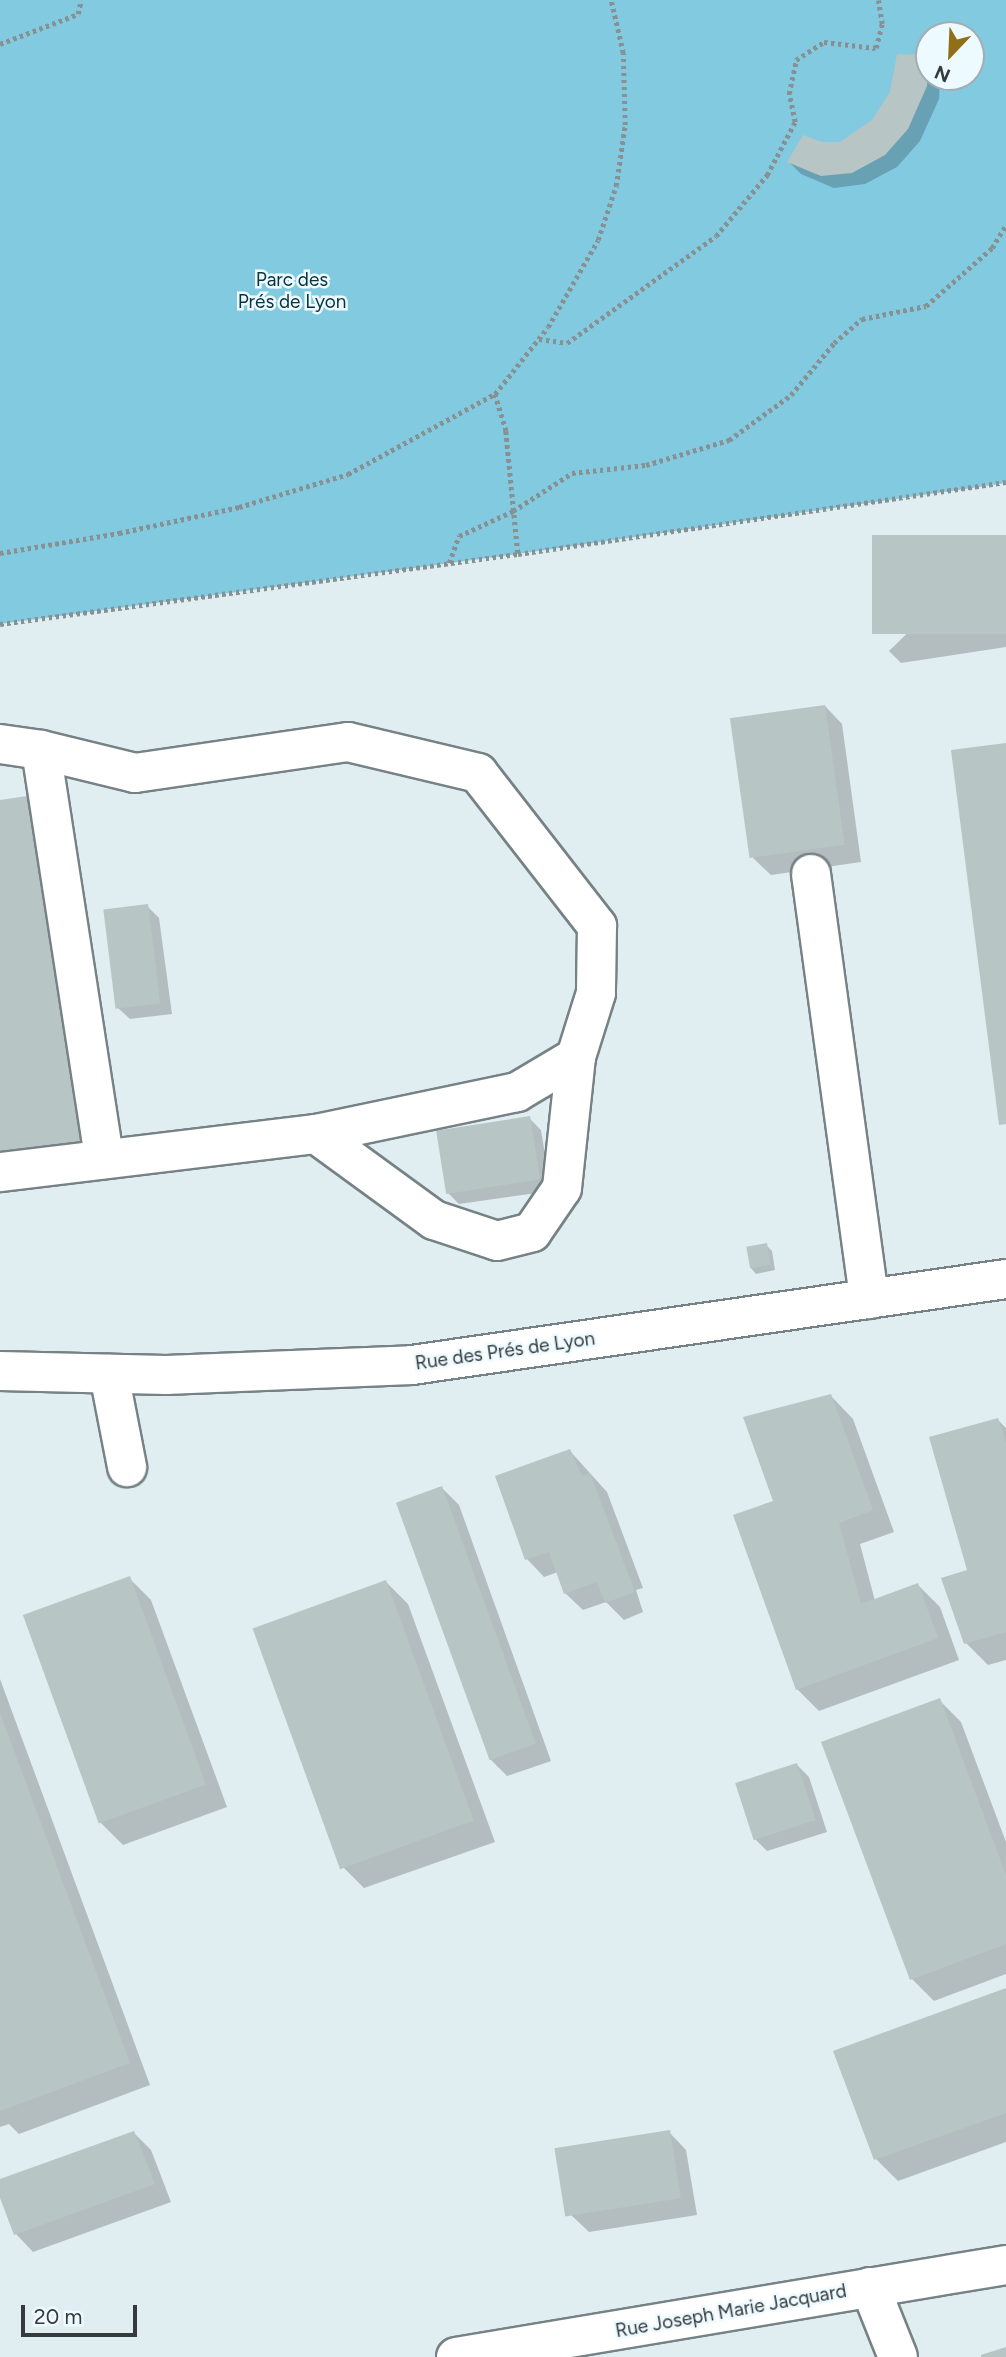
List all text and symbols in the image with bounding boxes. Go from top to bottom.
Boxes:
north arrow [915,21,985,91]
text: N [931,60,954,87]
park label: Parc des Prés de Lyon [238,269,346,313]
street label: Rue des Prés de Lyon [414,1327,596,1375]
street label: Rue Joseph Marie Jacquard [614,2279,848,2343]
scale bar [24,2290,140,2334]
text: 20 m [34,2304,82,2329]

